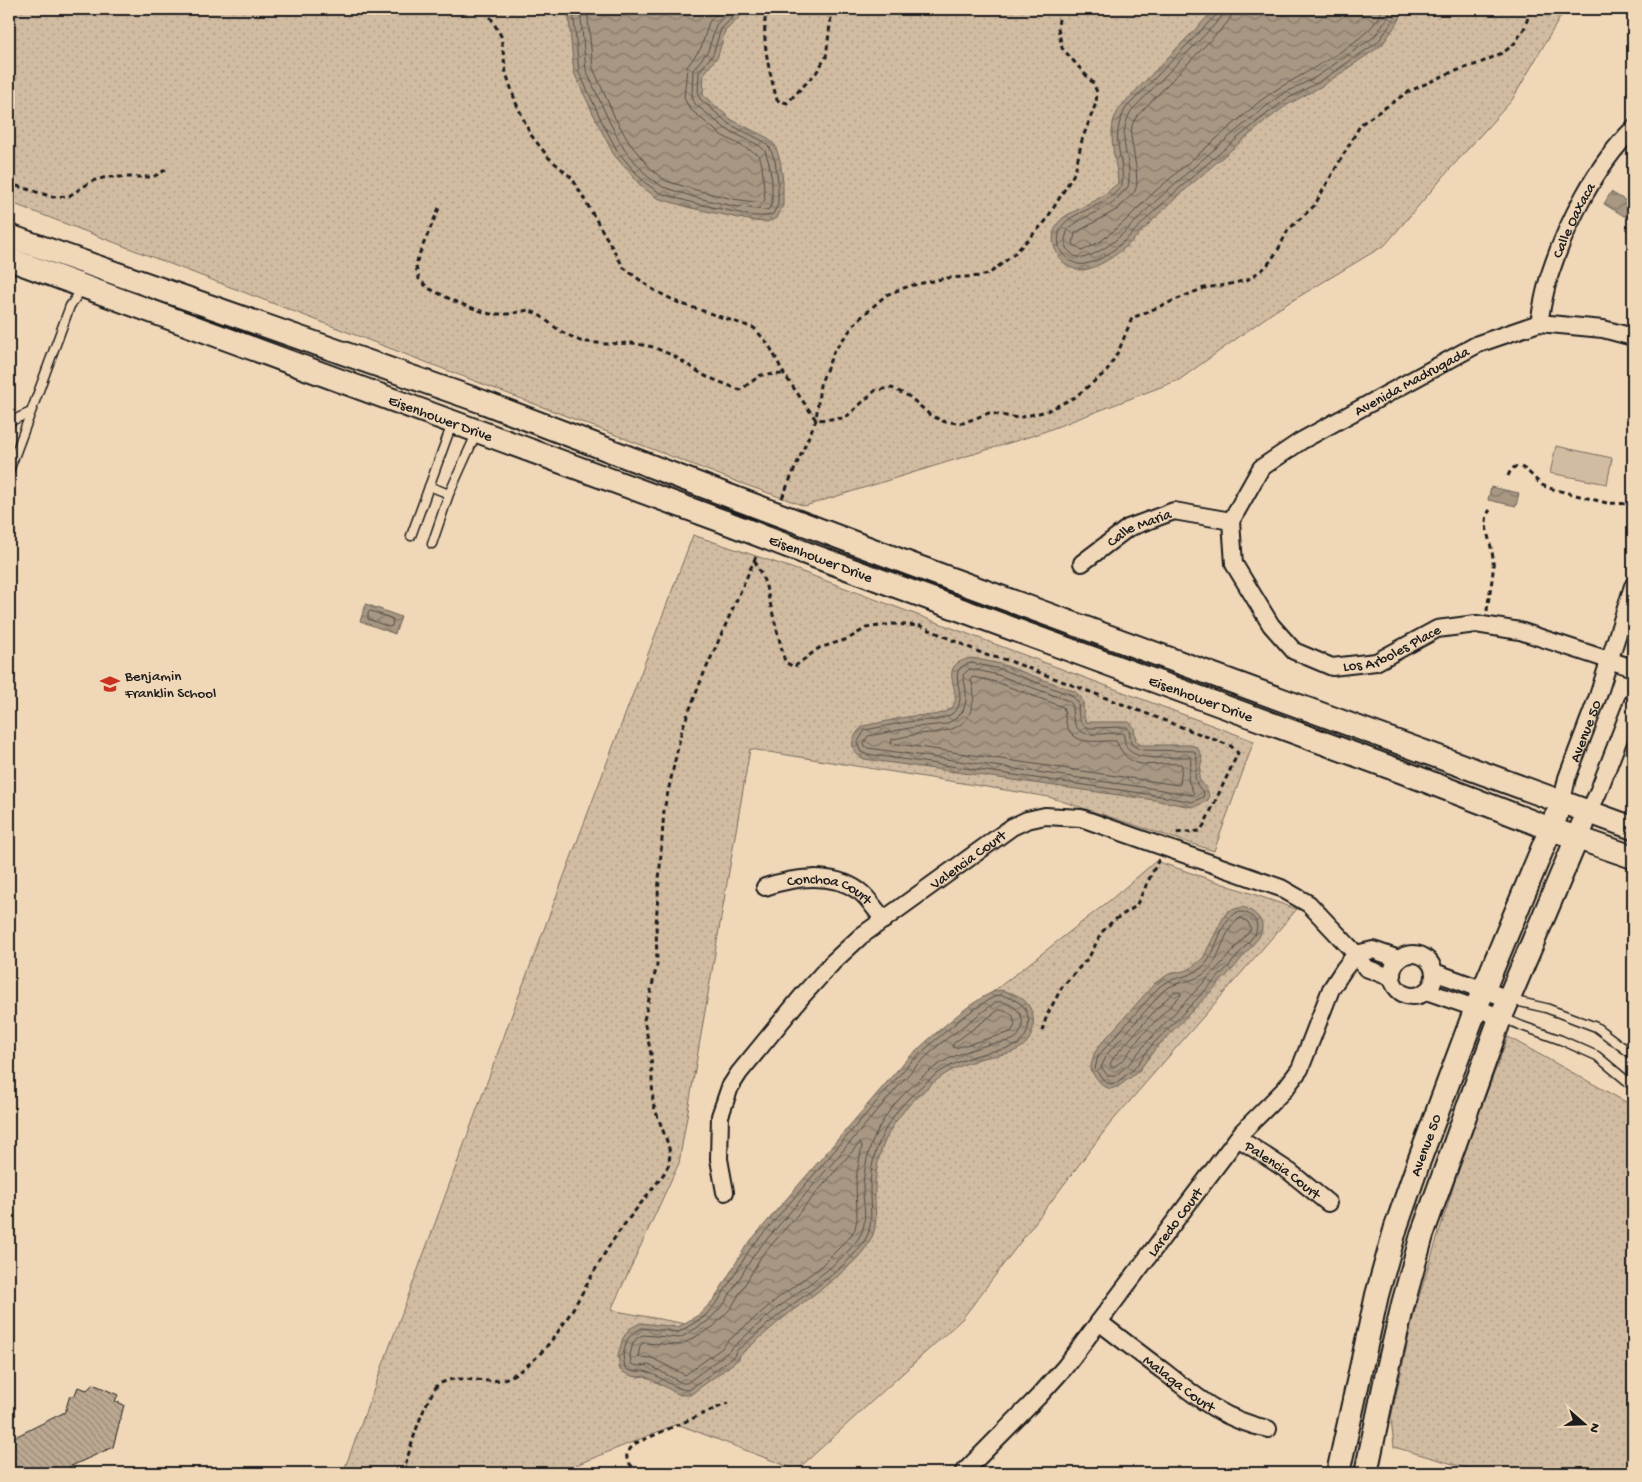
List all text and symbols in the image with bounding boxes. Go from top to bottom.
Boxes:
street label: Calle Oaxaca [1549,179,1601,261]
street label: Avenida Madrugada [1352,343,1473,421]
street label: Eisenhower Drive [385,392,495,447]
street label: Calle Maria [1104,506,1175,552]
street label: Eisenhower Drive [766,532,875,588]
street label: Los Arboles Place [1342,621,1445,677]
place label: Benjamin Franklin School [124,668,216,703]
school or university icon: Benjamin Franklin School [99,673,121,695]
street label: Eisenhower Drive [1146,673,1255,727]
street label: Avenue 50 [1567,697,1607,765]
street label: Valencia Court [926,826,1012,895]
street label: Conchoa Court [786,871,877,910]
street label: Avenue 50 [1407,1111,1447,1179]
street label: Palencia Court [1240,1137,1325,1205]
street label: Laredo Court [1144,1183,1209,1261]
street label: Malaga Court [1139,1352,1219,1418]
north arrow [1560,1400,1610,1450]
text: N [1584,1420,1603,1435]

